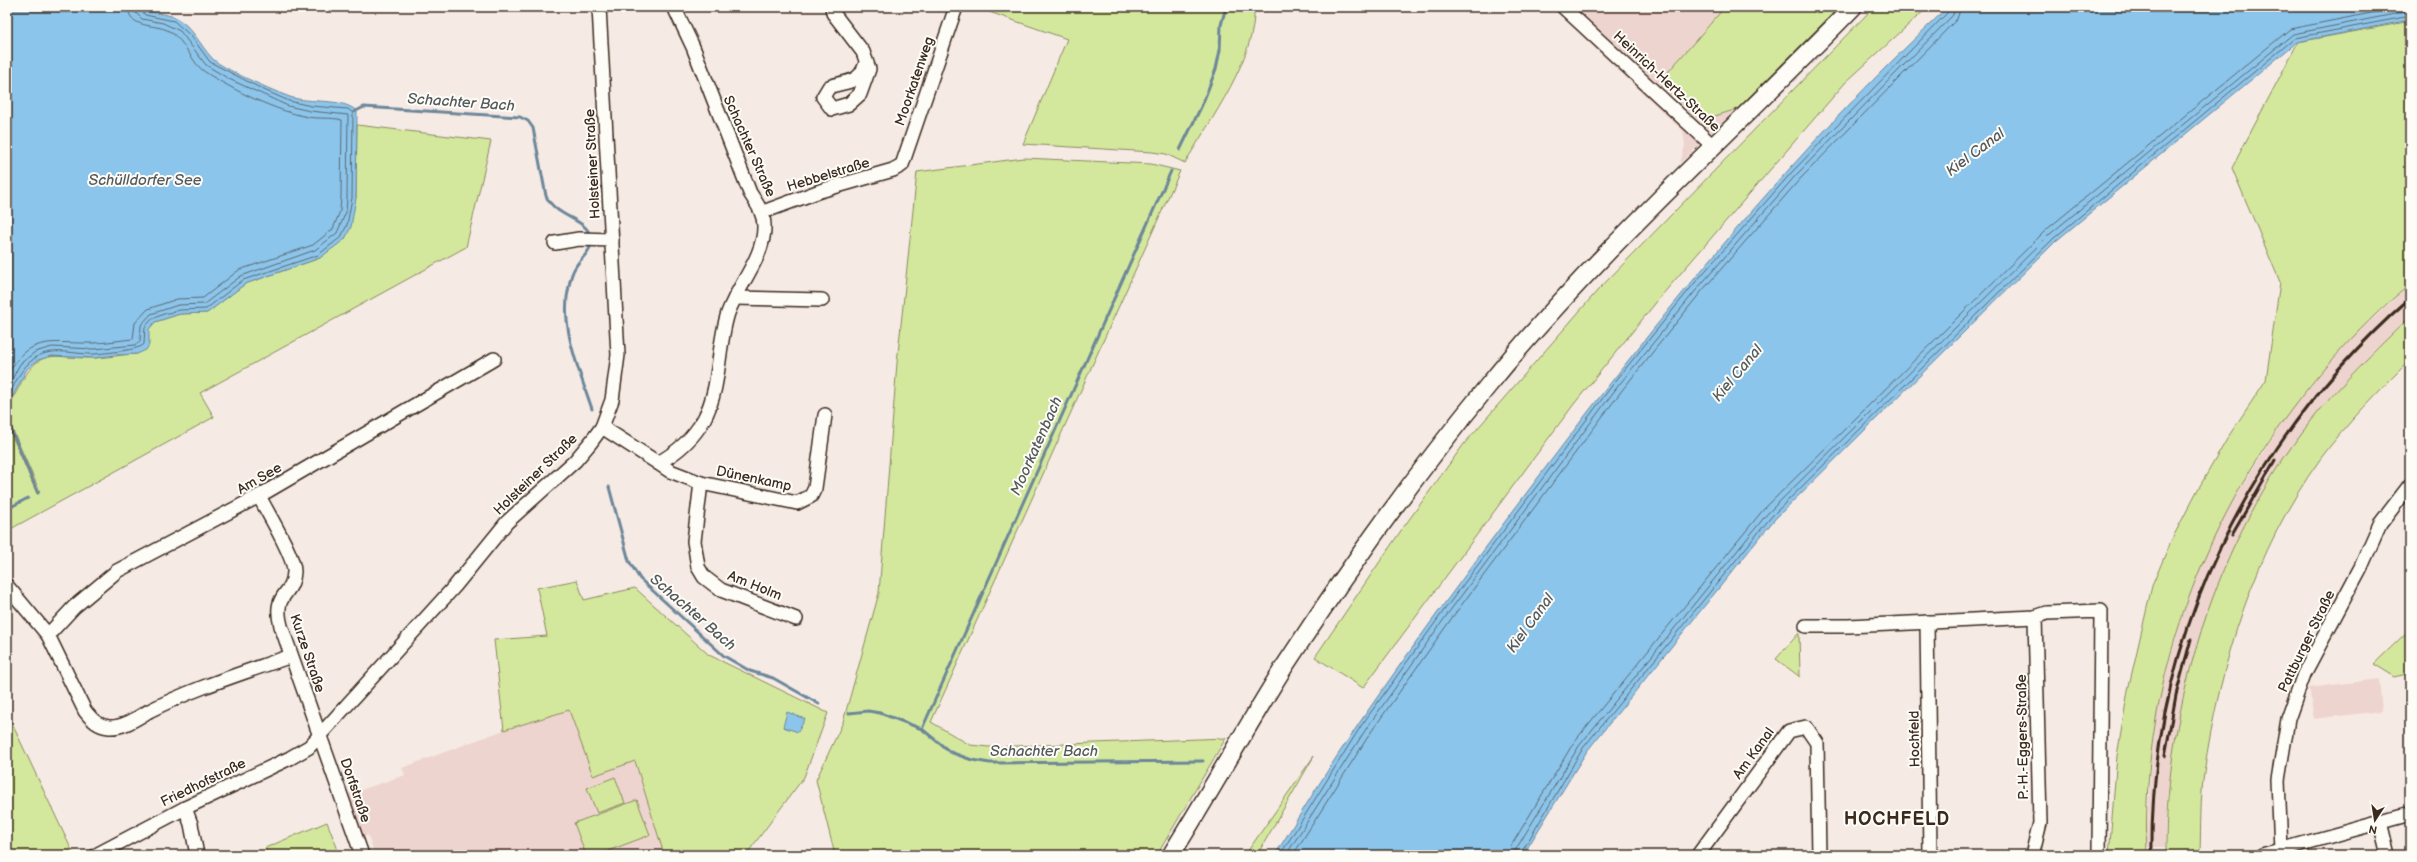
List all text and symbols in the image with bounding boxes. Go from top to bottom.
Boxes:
street label: Heinrich-Hertz-Straße [1610,27,1724,135]
street label: Moorkatenweg [891,34,938,128]
water label: Schachter Bach [407,89,515,116]
street label: Schachter Straße [720,93,779,199]
street label: Holsteiner Straße [581,109,604,219]
water label: Kiel Canal [1942,124,2009,181]
street label: Hebbelstraße [785,154,872,195]
water label: Schülldorfer See [88,171,202,190]
water label: Kiel Canal [1708,340,1767,406]
water label: Moorkatenbach [1006,394,1067,499]
street label: Holsteiner Straße [490,430,581,519]
street label: Am See [234,459,285,498]
street label: Dünenkamp [715,462,793,495]
street label: Am Holm [725,567,784,604]
water label: Schachter Bach [646,570,740,655]
street label: Pattburger Straße [2274,587,2339,695]
water label: Kiel Canal [1503,589,1559,657]
street label: Kurze Straße [286,612,329,695]
street label: P.-H.-Eggers-Straße [2013,674,2032,800]
street label: Hochfeld [1906,711,1923,767]
street label: Am Kanal [1729,724,1778,782]
water label: Schachter Bach [990,742,1098,761]
street label: Friedhofstraße [158,755,249,810]
street label: Dorfstraße [337,756,374,825]
north arrow [2355,800,2395,840]
district label: HOCHFELD [1844,809,1950,830]
text: N [2368,822,2378,837]

